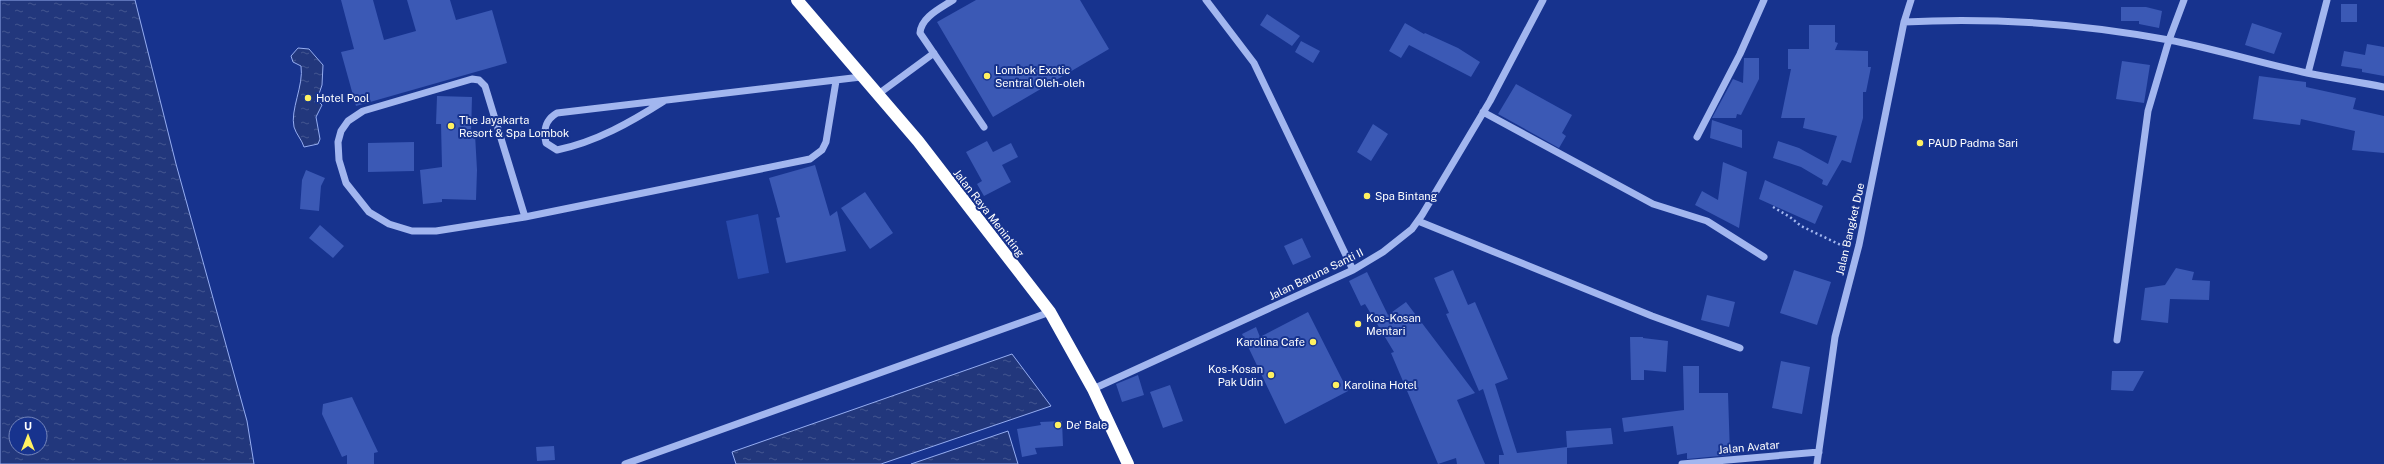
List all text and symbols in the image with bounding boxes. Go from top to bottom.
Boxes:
place label: Lombok Exotic Sentral Oleh-oleh [995,64,1085,89]
marker: Lombok Exotic Sentral Oleh-oleh [982,71,992,81]
place label: Hotel Pool [316,92,369,104]
marker: Hotel Pool [303,93,313,103]
place label: The Jayakarta Resort & Spa Lombok [459,114,569,139]
marker: The Jayakarta Resort & Spa Lombok [446,121,456,131]
place label: PAUD Padma Sari [1928,137,2018,149]
marker: PAUD Padma Sari [1915,138,1925,148]
street label: Jalan Raya Meninting [951,167,1027,259]
street label: Jalan Bangket Due [1834,182,1866,276]
place label: Spa Bintang [1375,190,1438,202]
marker: Spa Bintang [1362,191,1372,201]
street label: Jalan Baruna Santi II [1267,246,1365,302]
place label: Kos-Kosan Mentari [1366,312,1421,337]
marker: Kos-Kosan Mentari [1353,319,1363,329]
place label: Karolina Cafe [1236,336,1305,348]
marker: Karolina Cafe [1308,337,1318,347]
place label: Kos-Kosan Pak Udin [1208,363,1263,388]
marker: Kos-Kosan Pak Udin [1266,370,1276,380]
place label: Karolina Hotel [1344,379,1417,391]
marker: Karolina Hotel [1331,380,1341,390]
north arrow [8,416,48,456]
place label: De' Bale [1066,419,1107,431]
text: U [24,420,32,432]
marker: De' Bale [1053,420,1063,430]
street label: Jalan Avatar [1718,438,1780,456]

